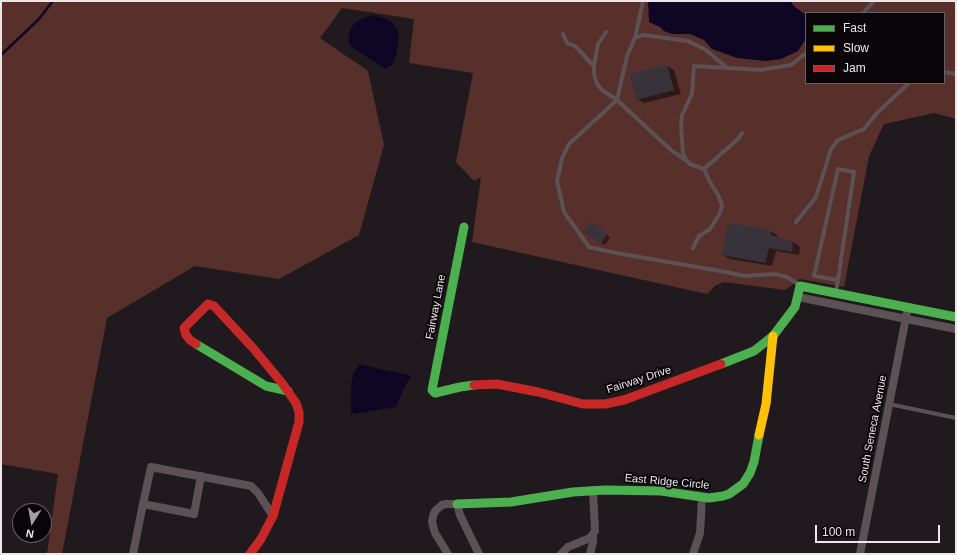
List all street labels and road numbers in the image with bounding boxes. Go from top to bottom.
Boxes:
street label: Fairway Lane [423,273,449,341]
street label: Fairway Drive [605,363,673,397]
street label: South Seneca Avenue [856,374,890,484]
street label: East Ridge Circle [624,472,710,492]

